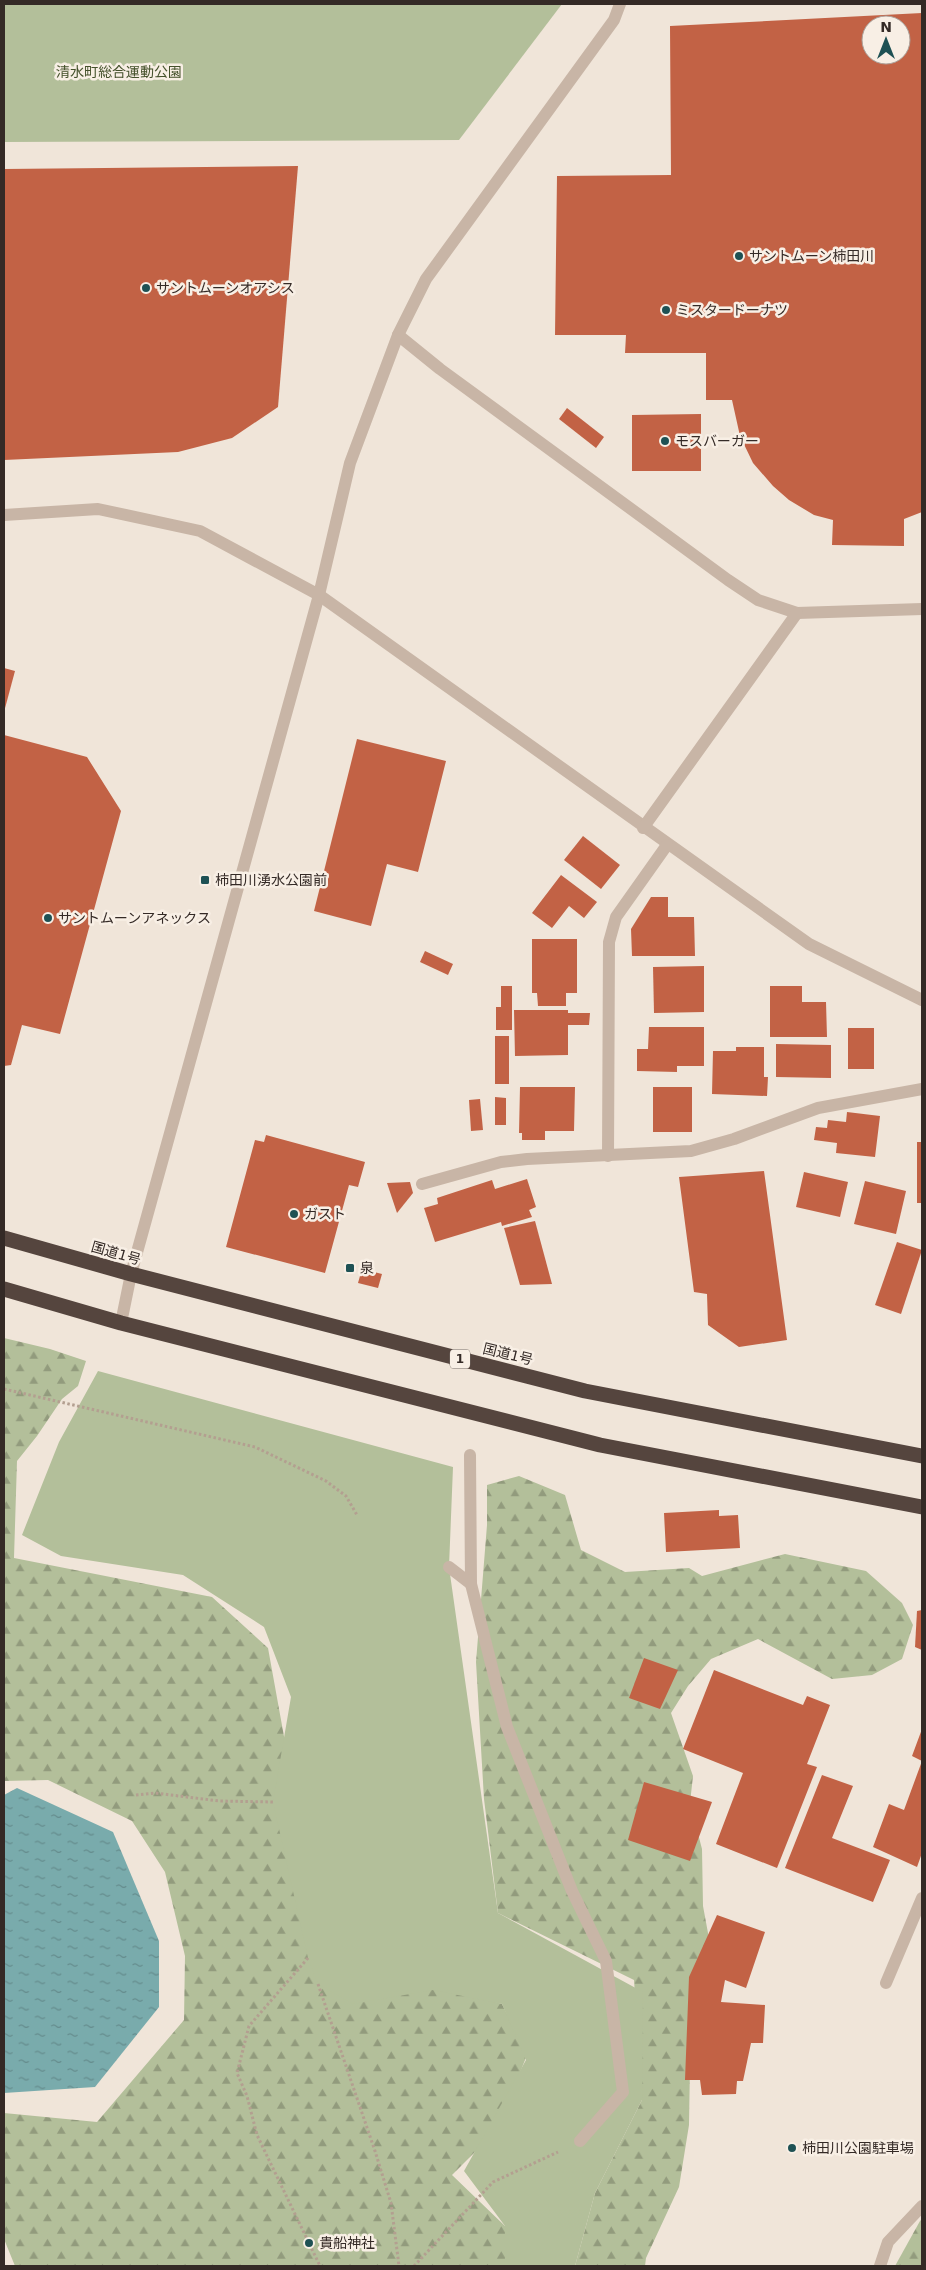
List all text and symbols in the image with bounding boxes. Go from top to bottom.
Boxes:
north arrow [861,15,911,65]
text: N [880,19,892,35]
park label: 清水町総合運動公園 [56,64,182,80]
place label: サントムーン柿田川 [749,248,874,264]
marker: サントムーン柿田川 [733,250,745,262]
place label: サントムーンオアシス [156,280,295,296]
marker: サントムーンオアシス [140,282,152,294]
place label: ミスタードーナツ [676,302,788,318]
marker: ミスタードーナツ [660,304,672,316]
place label: モスバーガー [675,433,759,449]
marker: モスバーガー [659,435,671,447]
place label: 柿田川湧水公園前 [215,872,327,888]
marker: 柿田川湧水公園前 [199,874,211,886]
place label: サントムーンアネックス [58,910,211,926]
marker: サントムーンアネックス [42,912,54,924]
place label: ガスト [304,1206,346,1222]
marker: ガスト [288,1208,300,1220]
street label: 国道1号 [89,1238,143,1268]
place label: 泉 [360,1260,374,1276]
marker: 泉 [344,1262,356,1274]
street label: 国道1号 [481,1340,535,1368]
road number: 1 [450,1350,470,1368]
place label: 柿田川公園駐車場 [802,2140,914,2156]
marker: 柿田川公園駐車場 [786,2142,798,2154]
place label: 貴船神社 [319,2235,375,2251]
marker: 貴船神社 [303,2237,315,2249]

